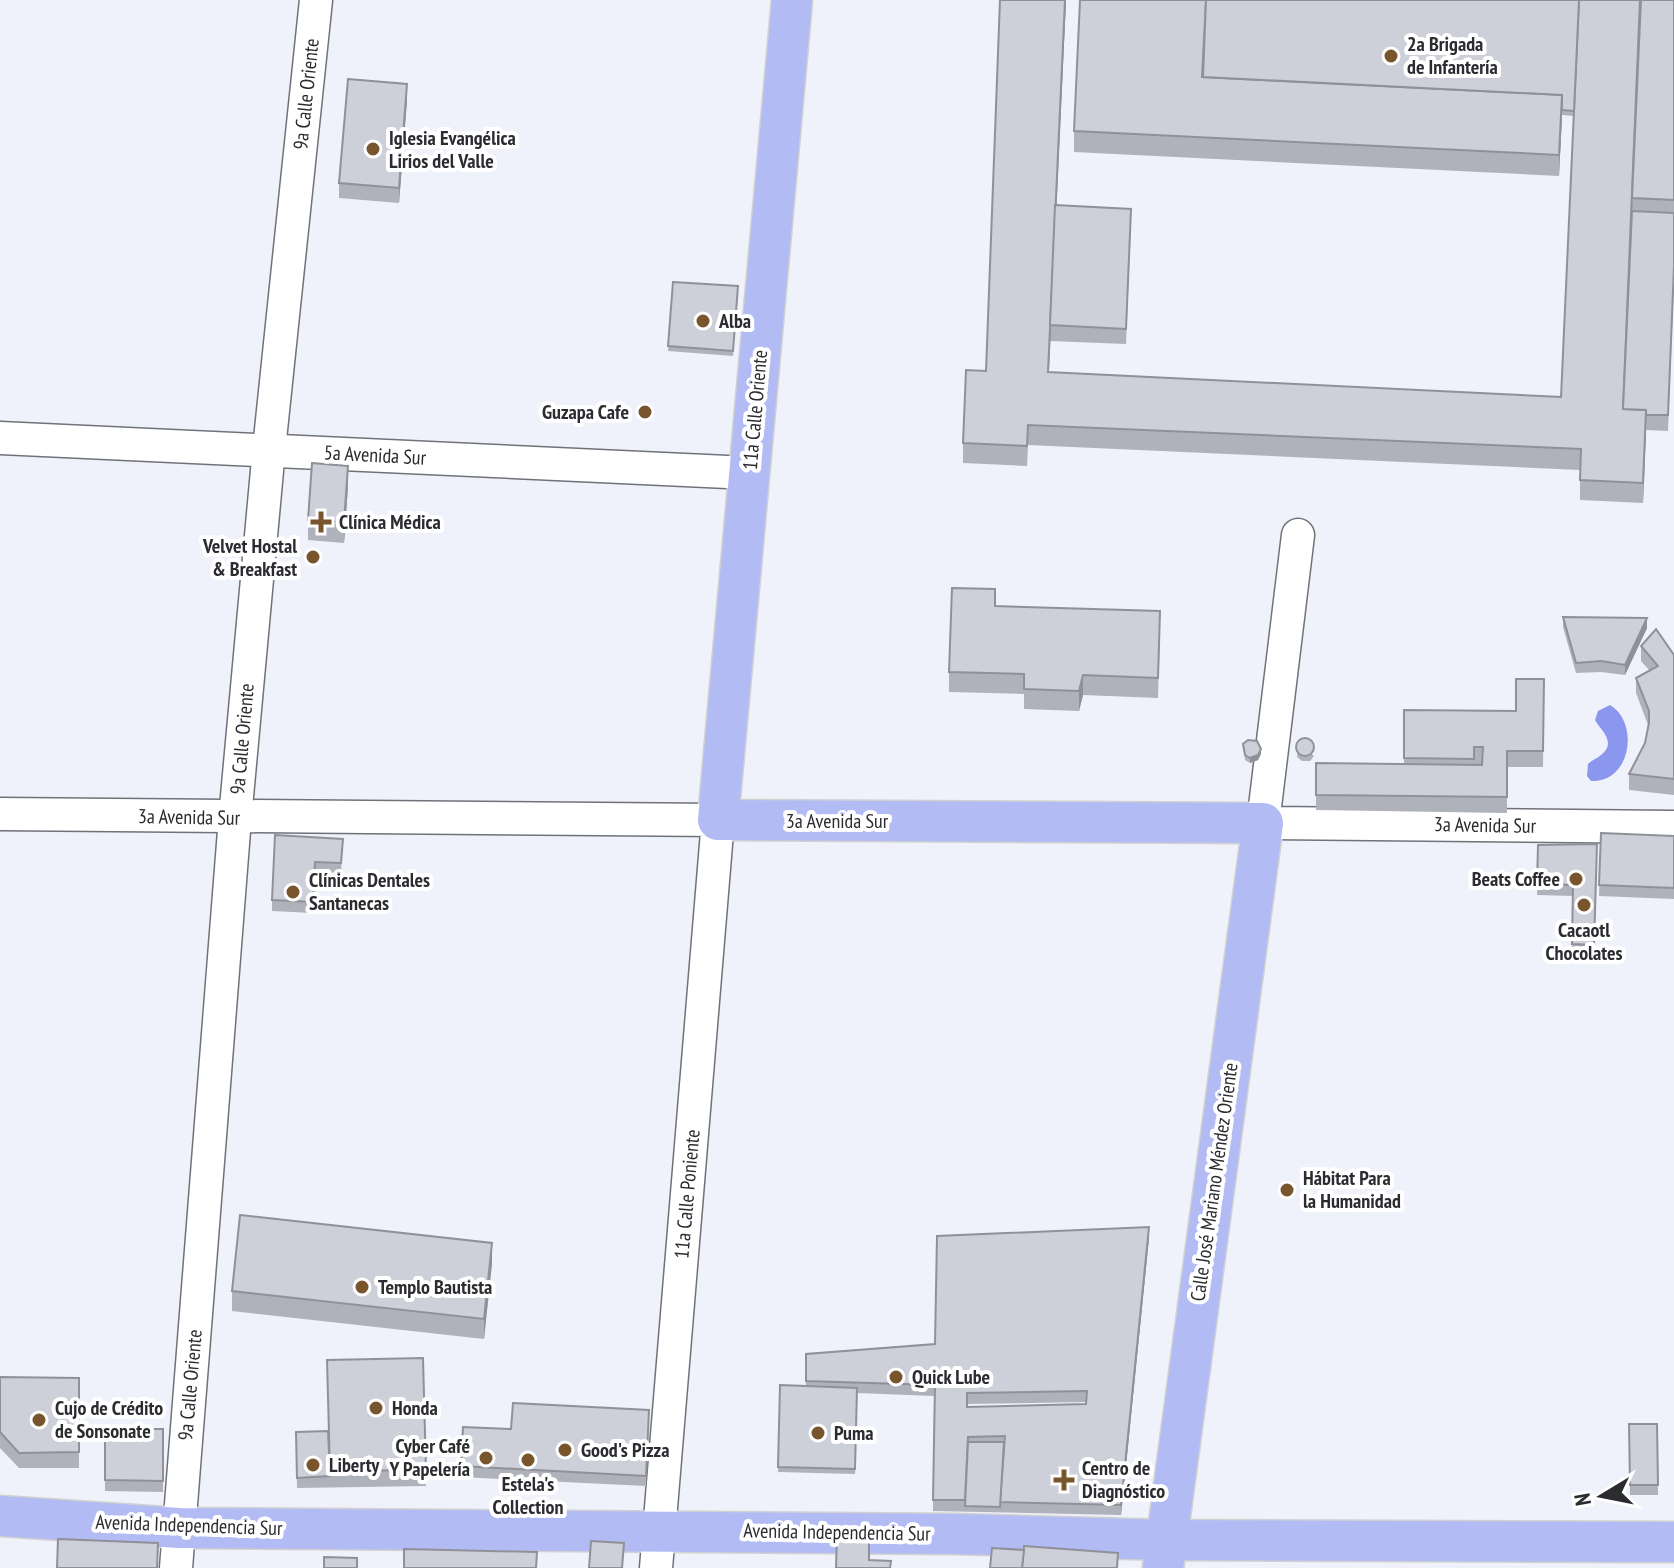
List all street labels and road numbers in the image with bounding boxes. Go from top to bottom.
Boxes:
street label: 9a Calle Oriente [287,37,325,151]
street label: 11a Calle Oriente [737,349,773,471]
street label: 5a Avenida Sur [323,439,427,471]
street label: 9a Calle Oriente [224,682,260,796]
street label: 3a Avenida Sur [138,803,241,831]
street label: 3a Avenida Sur [786,808,889,834]
street label: 3a Avenida Sur [1434,811,1537,839]
street label: Calle José Mariano Méndez Oriente [1184,1061,1244,1303]
street label: 11a Calle Poniente [668,1128,706,1260]
street label: 9a Calle Oriente [172,1328,208,1442]
street label: Avenida Independencia Sur [95,1509,283,1541]
street label: Avenida Independencia Sur [743,1517,931,1547]

